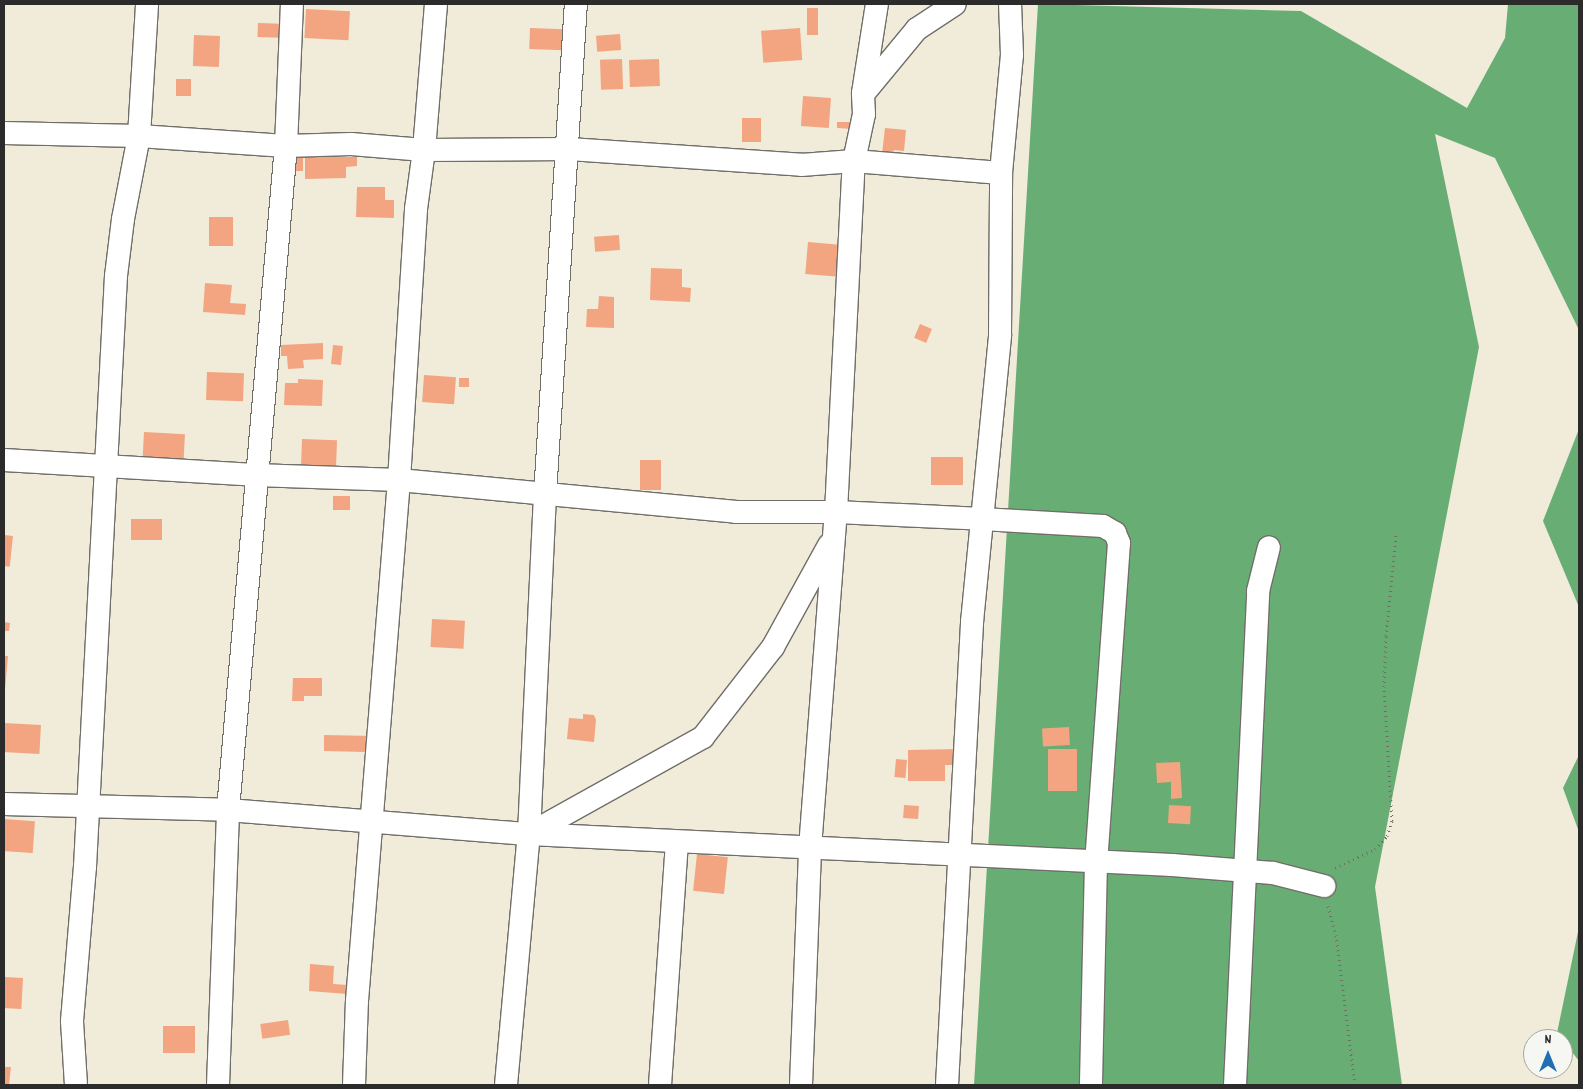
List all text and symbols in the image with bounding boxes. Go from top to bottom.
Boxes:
north arrow [1523,1029,1573,1079]
text: N [1545,1030,1551,1050]

